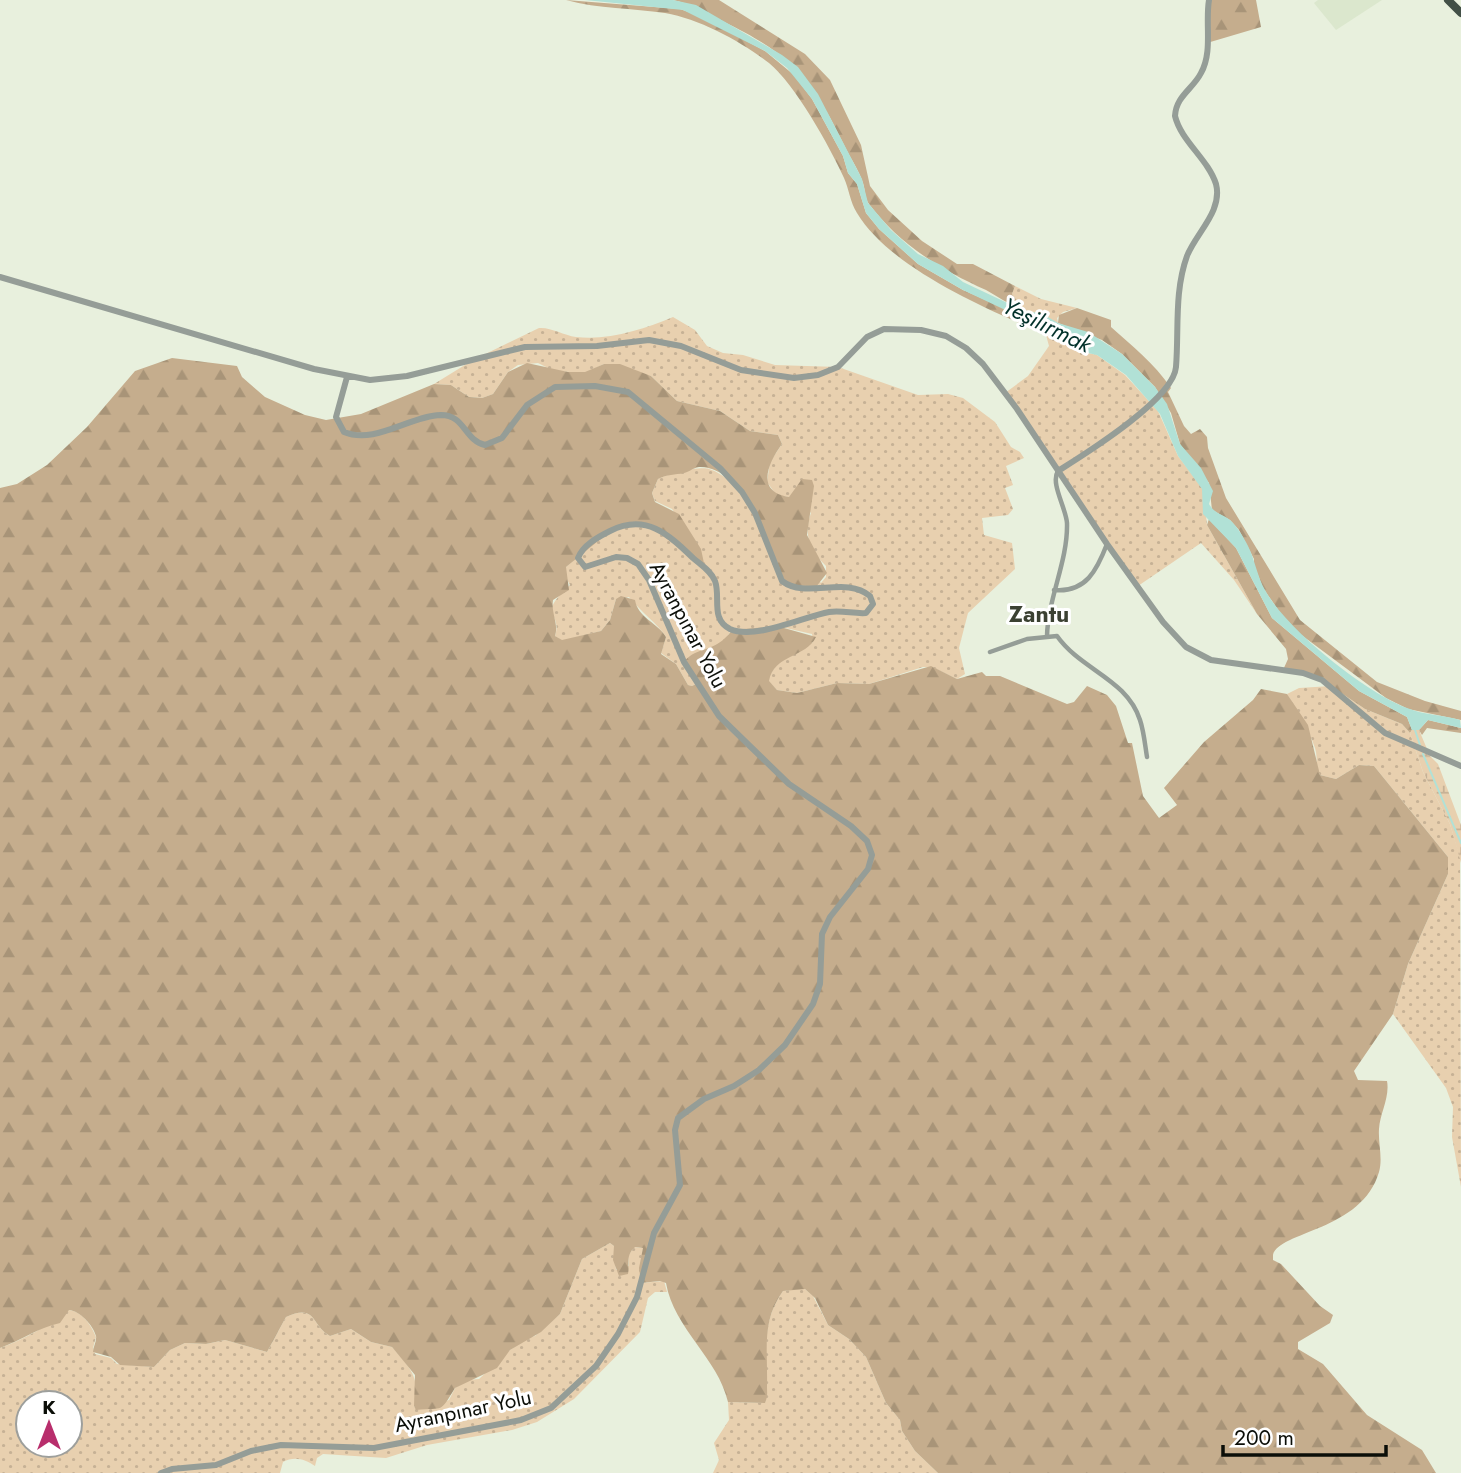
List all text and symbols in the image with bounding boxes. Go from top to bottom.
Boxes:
water label: Yeşilırmak [997,289,1098,362]
street label: Ayranpınar Yolu [642,556,734,694]
district label: Zantu [1009,597,1069,631]
street label: Ayranpınar Yolu [392,1382,534,1440]
north arrow [14,1389,84,1459]
text: K [42,1394,56,1421]
scale bar [1223,1414,1386,1458]
text: 200 m [1234,1423,1294,1453]

